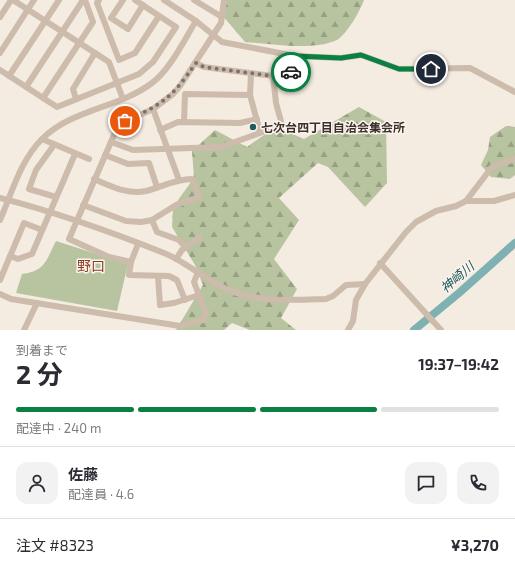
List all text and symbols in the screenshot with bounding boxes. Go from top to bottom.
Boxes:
courier [271,52,311,92]
pin [414,52,448,86]
icon: home [420,58,442,80]
icon: car [280,61,302,83]
pin [108,104,142,138]
icon: bag [114,110,136,132]
place label: 七次台四丁目自治会集会所 [261,120,405,134]
marker: 七次台四丁目自治会集会所 [248,122,258,132]
district label: 野口 [77,257,105,274]
water label: 神崎川 [437,257,478,296]
text: 到着まで [16,342,68,358]
text: 19:37–19:42 [418,355,499,373]
text: 2 分 [16,358,63,389]
text: 配達中 · 240 m [16,420,101,436]
button: person [16,462,58,504]
button: chat [405,462,447,504]
button: phone [457,462,499,504]
text: 佐藤 [68,465,98,483]
text: 配達員 · 4.6 [68,486,134,502]
text: 注文 #8323 [16,536,94,554]
text: ¥3,270 [451,536,499,554]

